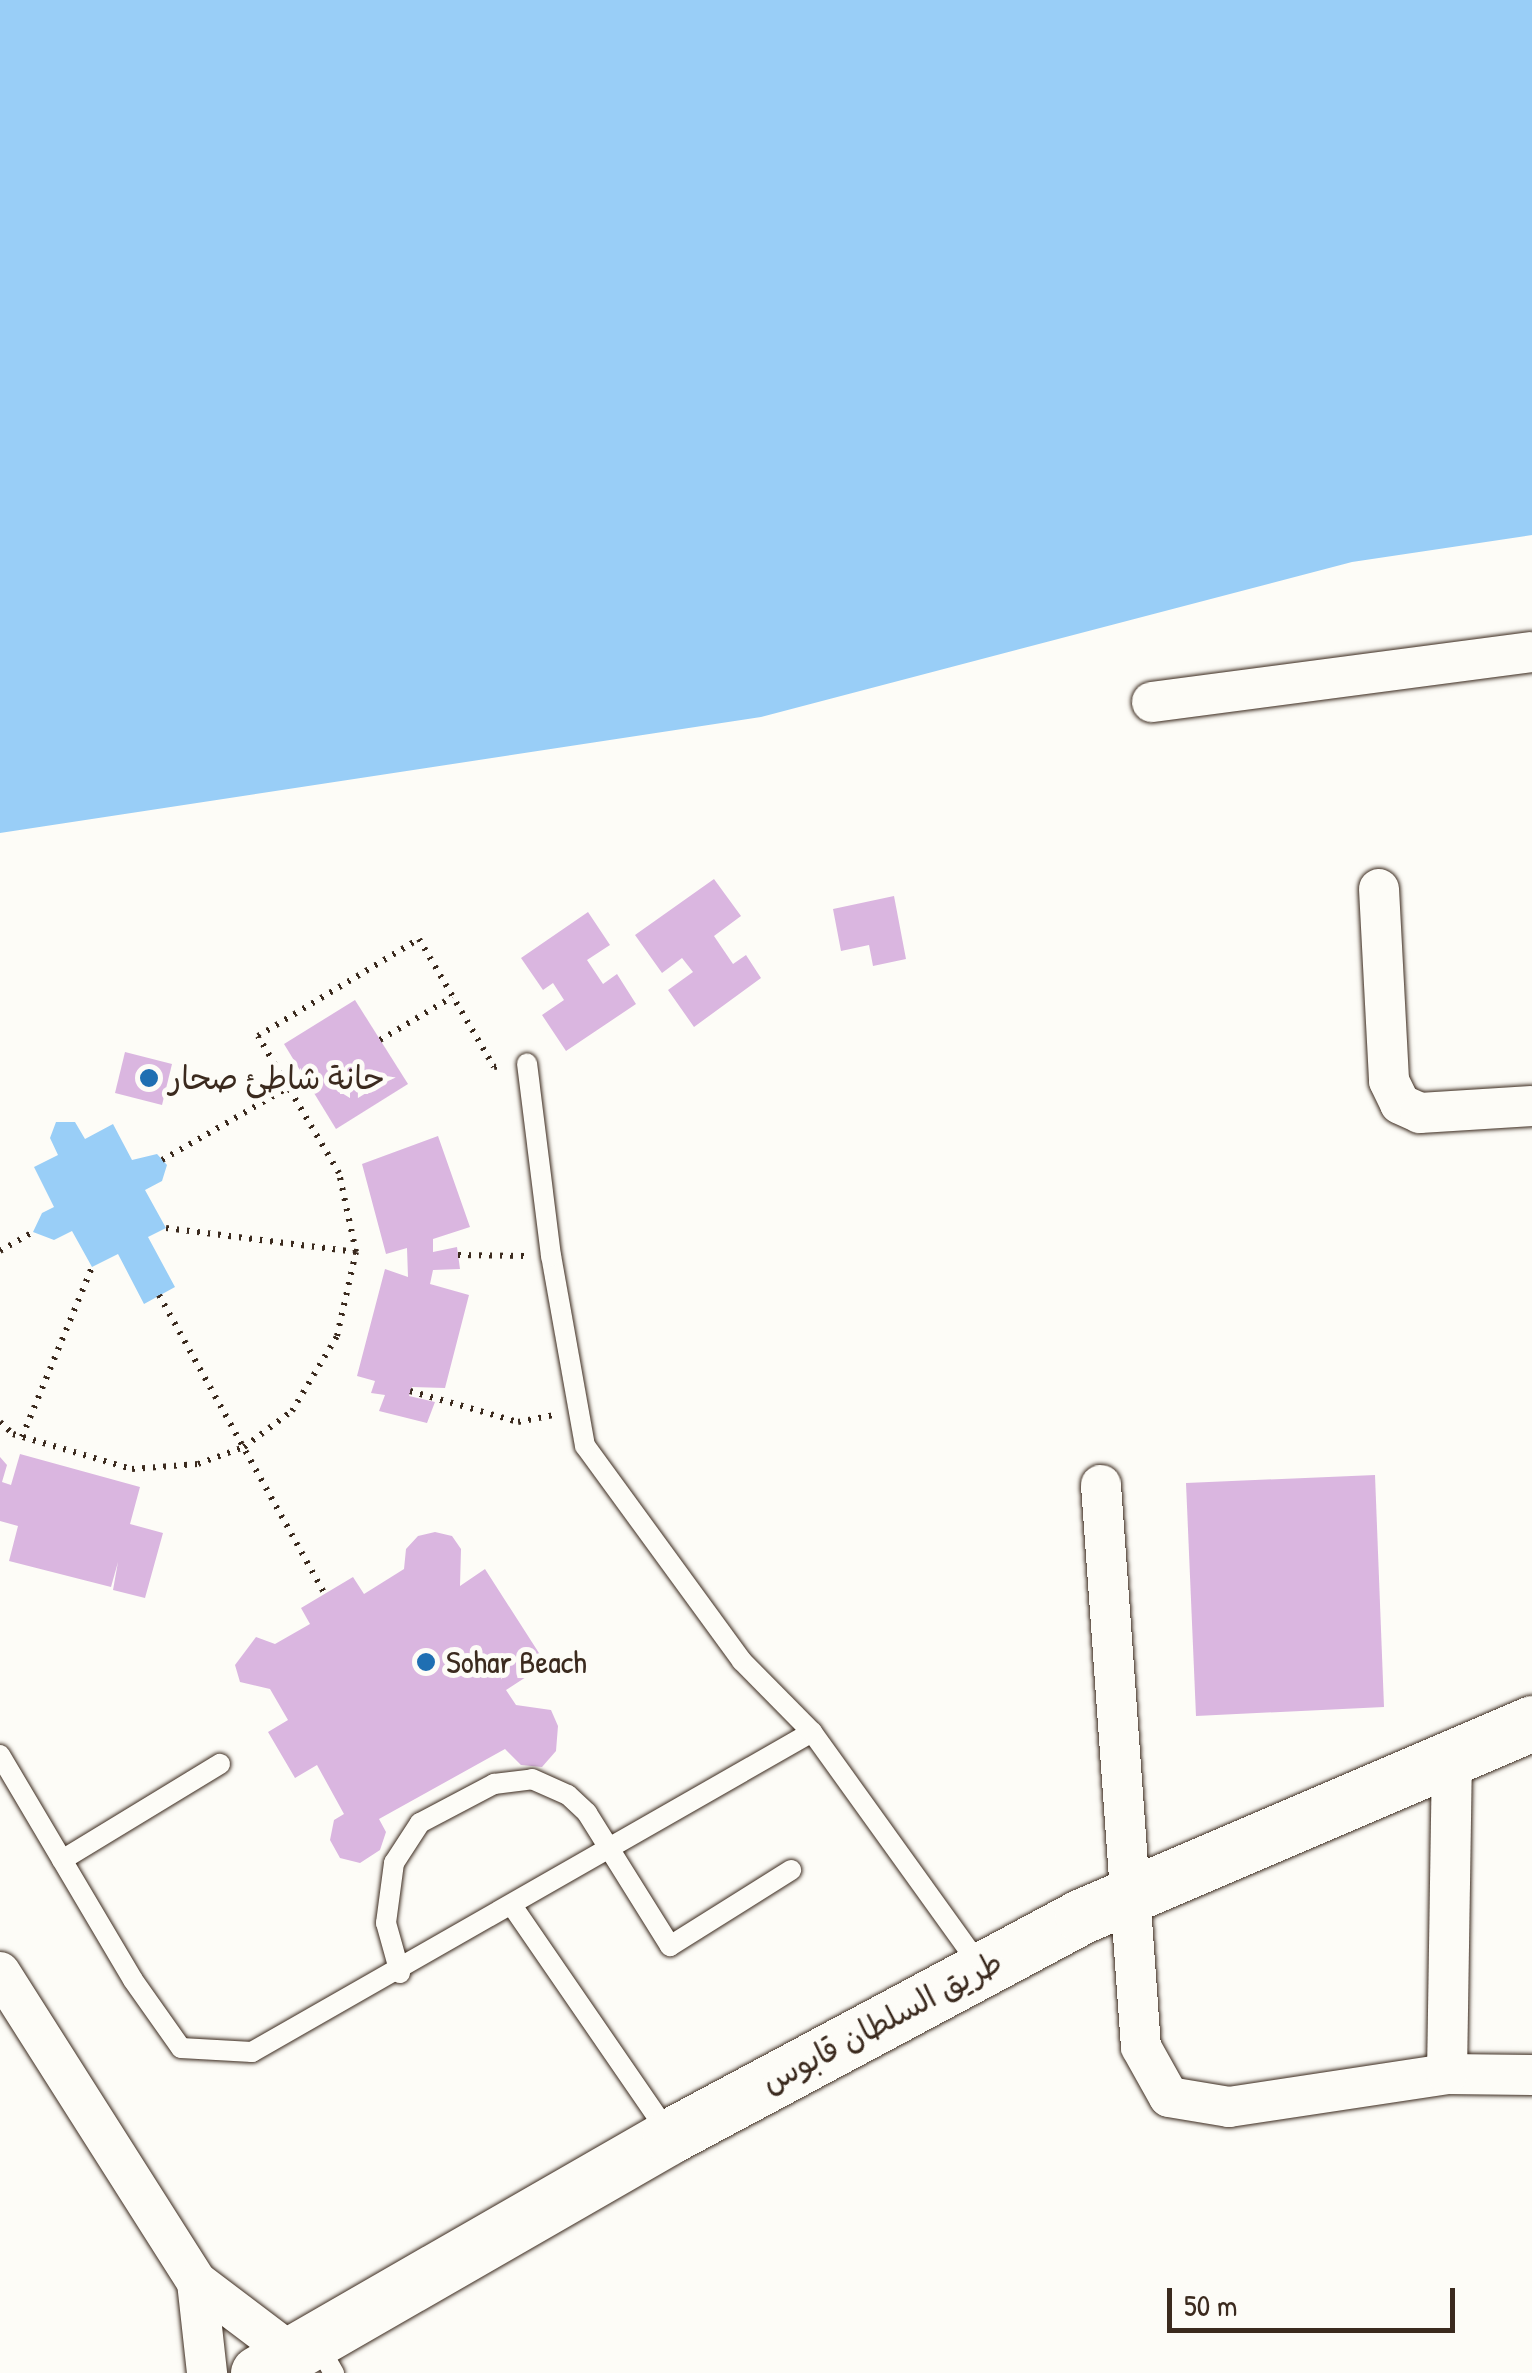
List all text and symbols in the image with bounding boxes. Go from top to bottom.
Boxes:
place label: حانة شاطئ صحار [169,1059,385,1097]
marker: حانة شاطئ صحار [138,1067,160,1089]
place label: Sohar Beach [446,1643,587,1681]
marker: Sohar Beach [415,1651,437,1673]
street label: طريق السلطان قابوس [755,1942,1009,2102]
scale bar [1172,2268,1460,2330]
text: 50 m [1184,2285,1237,2325]

